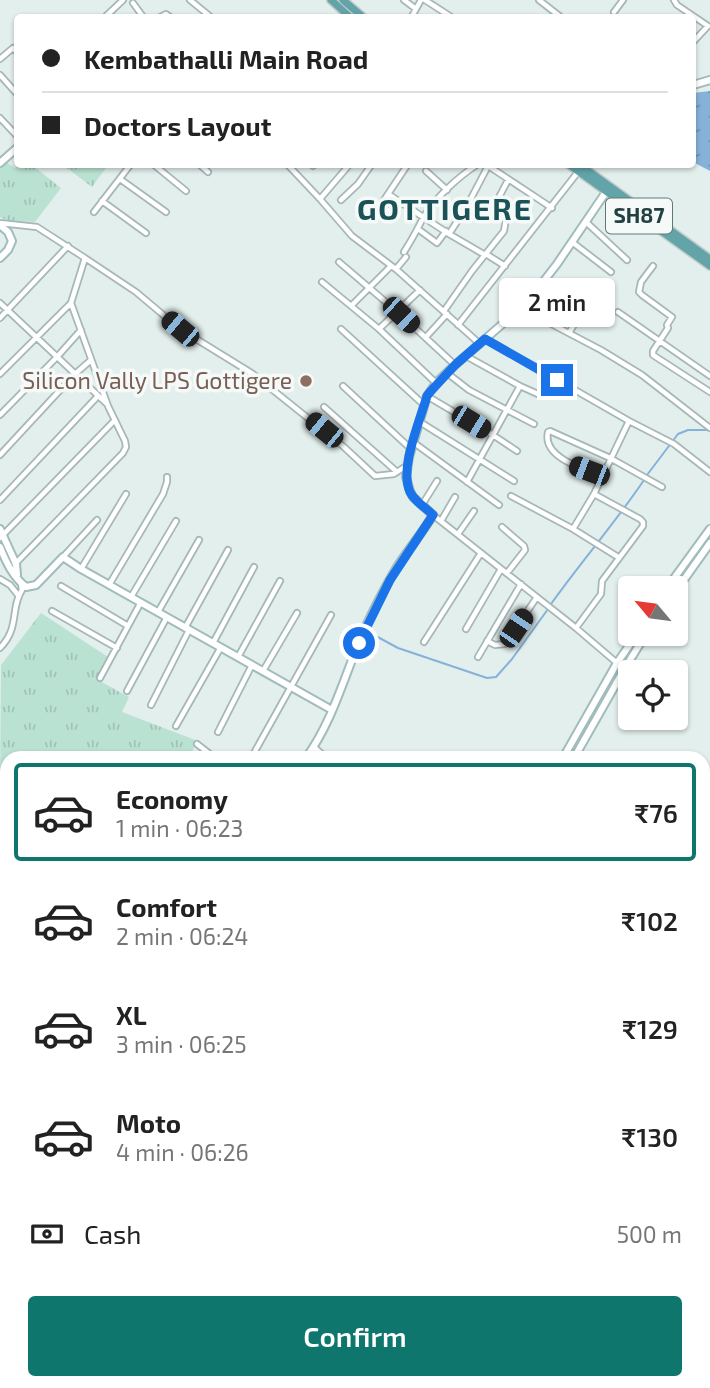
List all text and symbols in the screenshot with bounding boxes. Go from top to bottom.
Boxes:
text: Kembathalli Main Road [84,43,368,74]
text: Doctors Layout [84,110,271,141]
district label: GOTTIGERE [357,190,533,226]
road number: SH87 [606,198,672,234]
callout: 2 min [499,278,615,328]
text: 2 min [528,288,586,316]
car [379,293,424,337]
car [158,307,203,351]
route end [541,364,573,396]
place label: Silicon Vally LPS Gottigere [22,366,292,394]
marker: Silicon Vally LPS Gottigere [298,373,314,389]
car [448,402,495,442]
car [302,409,347,451]
car [566,454,613,488]
north arrow [618,576,688,646]
map controls [618,576,688,730]
car [496,605,537,651]
route start [343,627,375,659]
button: locate [618,660,688,730]
icon: car [32,781,95,844]
text: Economy [116,783,228,814]
text: ₹76 [634,797,678,828]
text: 1 min · 06:23 [116,814,243,842]
icon: car [32,889,95,952]
text: Comfort [116,891,217,922]
text: ₹102 [621,905,678,936]
text: 2 min · 06:24 [116,922,248,950]
icon: car [32,997,95,1060]
text: XL [116,999,147,1030]
text: ₹129 [622,1013,678,1044]
text: 3 min · 06:25 [116,1030,247,1058]
icon: car [32,1105,95,1168]
text: Moto [116,1107,181,1138]
text: ₹130 [621,1121,678,1152]
text: 4 min · 06:26 [116,1138,249,1166]
icon: cash [28,1215,66,1253]
text: Cash [84,1218,141,1249]
text: 500 m [617,1220,682,1248]
button: Confirm [28,1296,682,1376]

